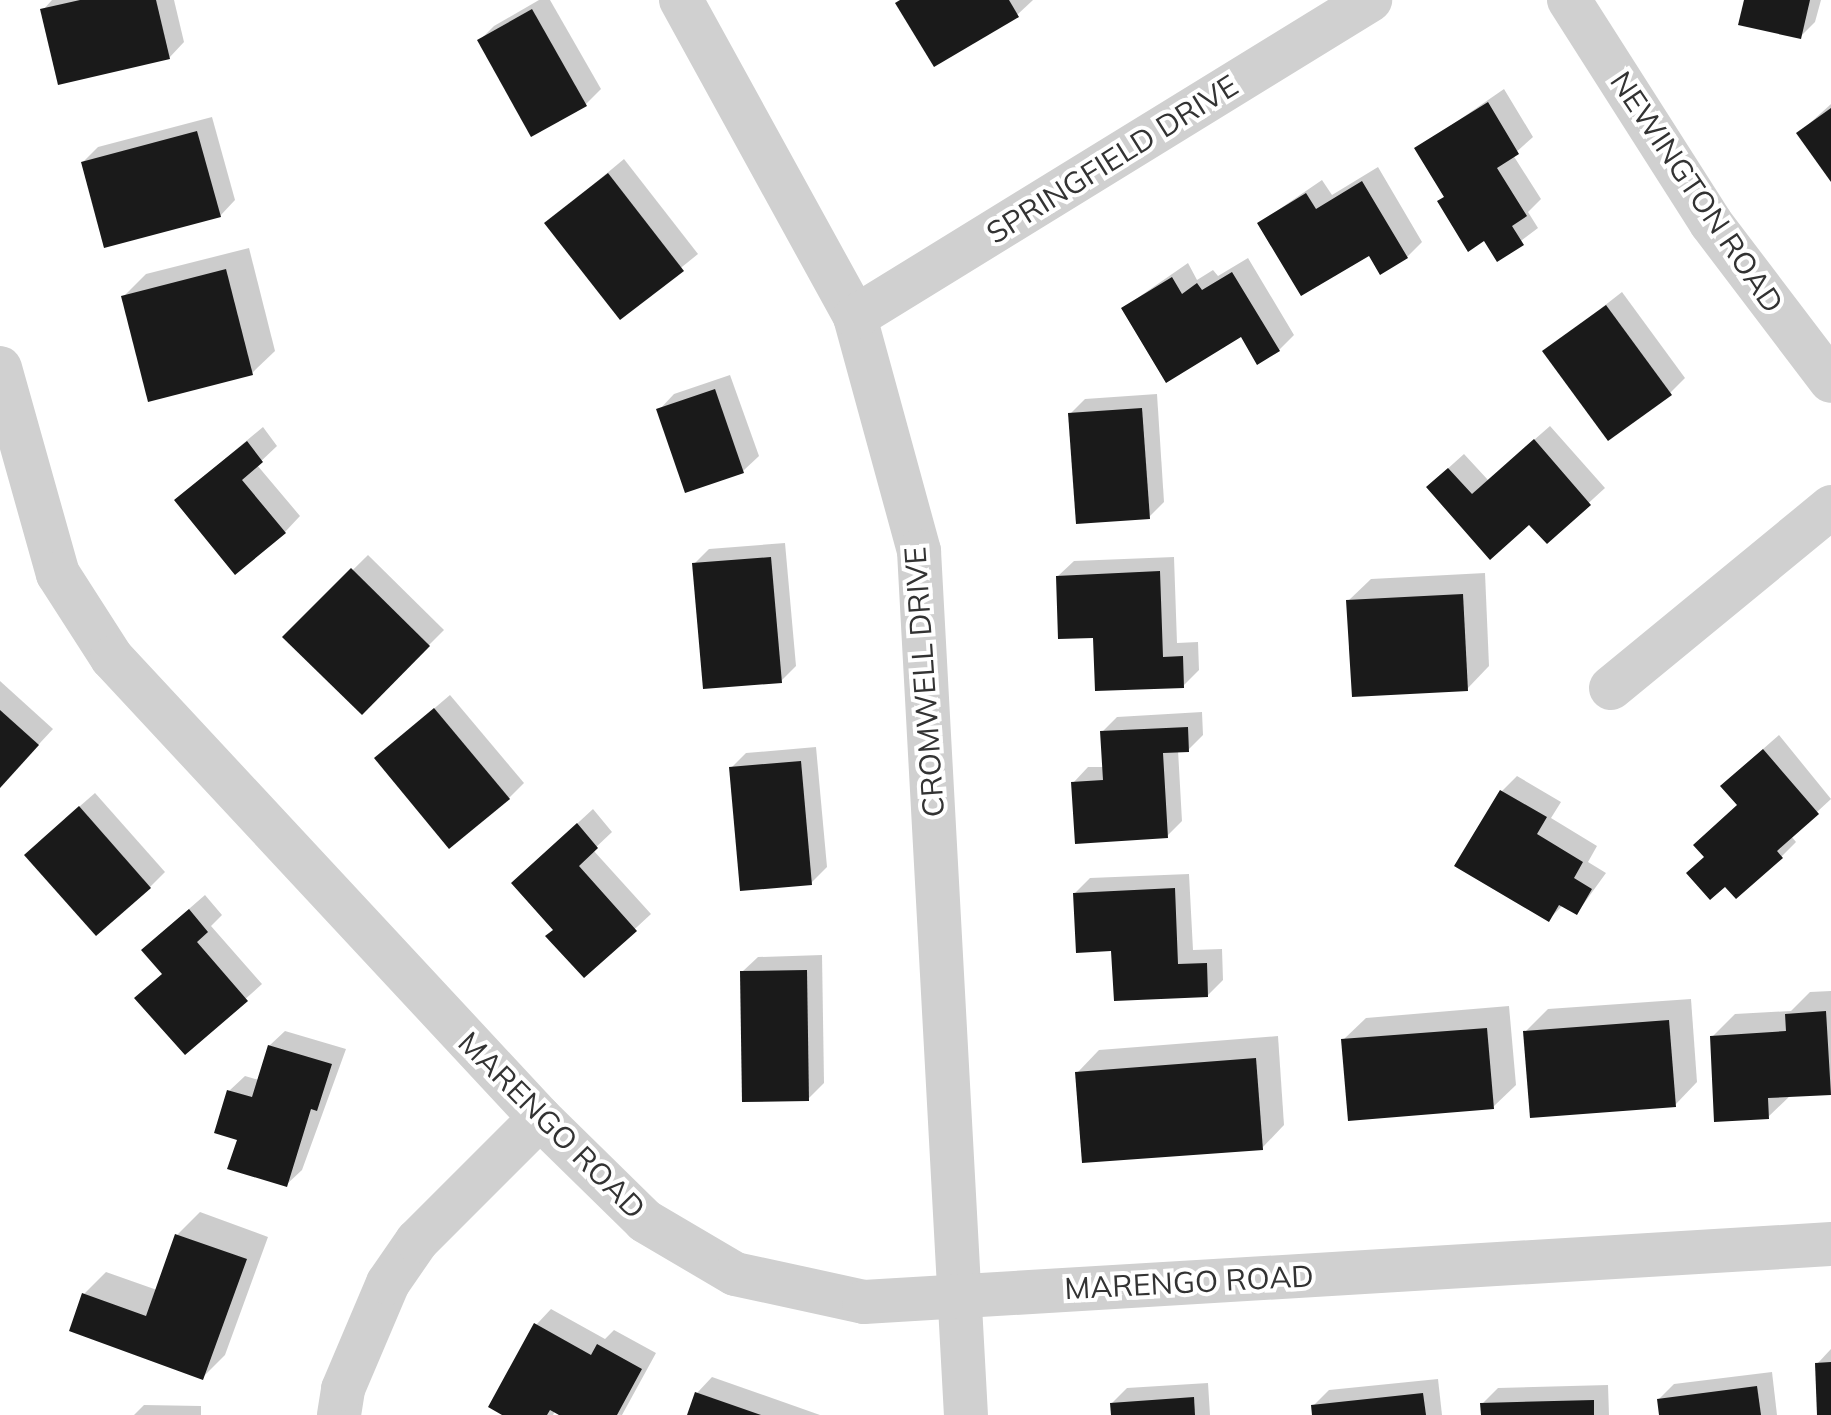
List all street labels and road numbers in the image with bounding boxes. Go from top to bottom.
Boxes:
street label: NEWINGTON ROAD [1603,65,1791,319]
street label: SPRINGFIELD DRIVE [980,67,1244,251]
street label: CROMWELL DRIVE [897,546,951,818]
street label: MARENGO ROAD [451,1024,653,1226]
street label: MARENGO ROAD [1064,1257,1314,1307]

